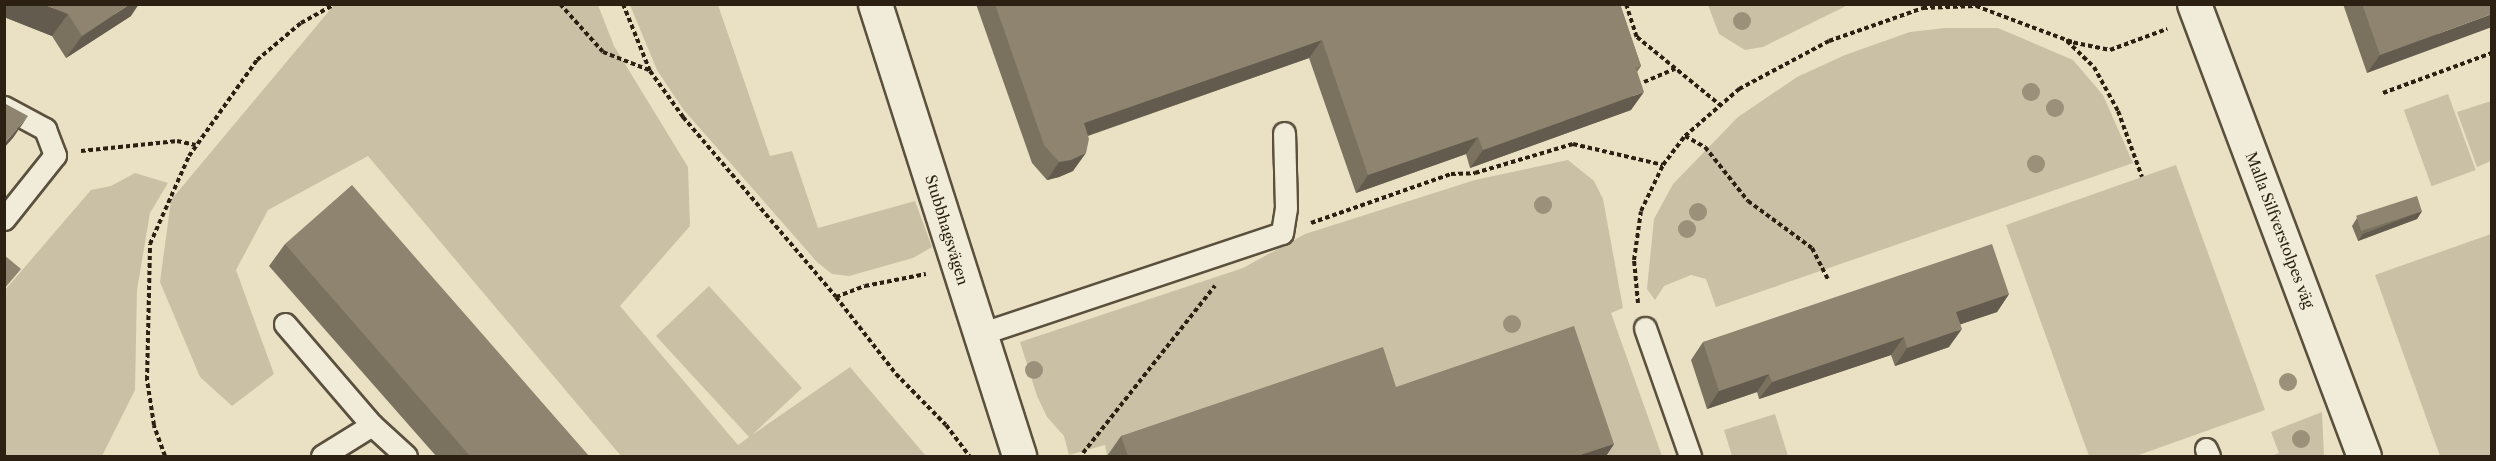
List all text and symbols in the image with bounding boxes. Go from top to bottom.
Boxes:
street label: Malla Silfverstolpes väg [2242,149,2318,311]
street label: Stubbhagsvägen [922,173,972,287]

